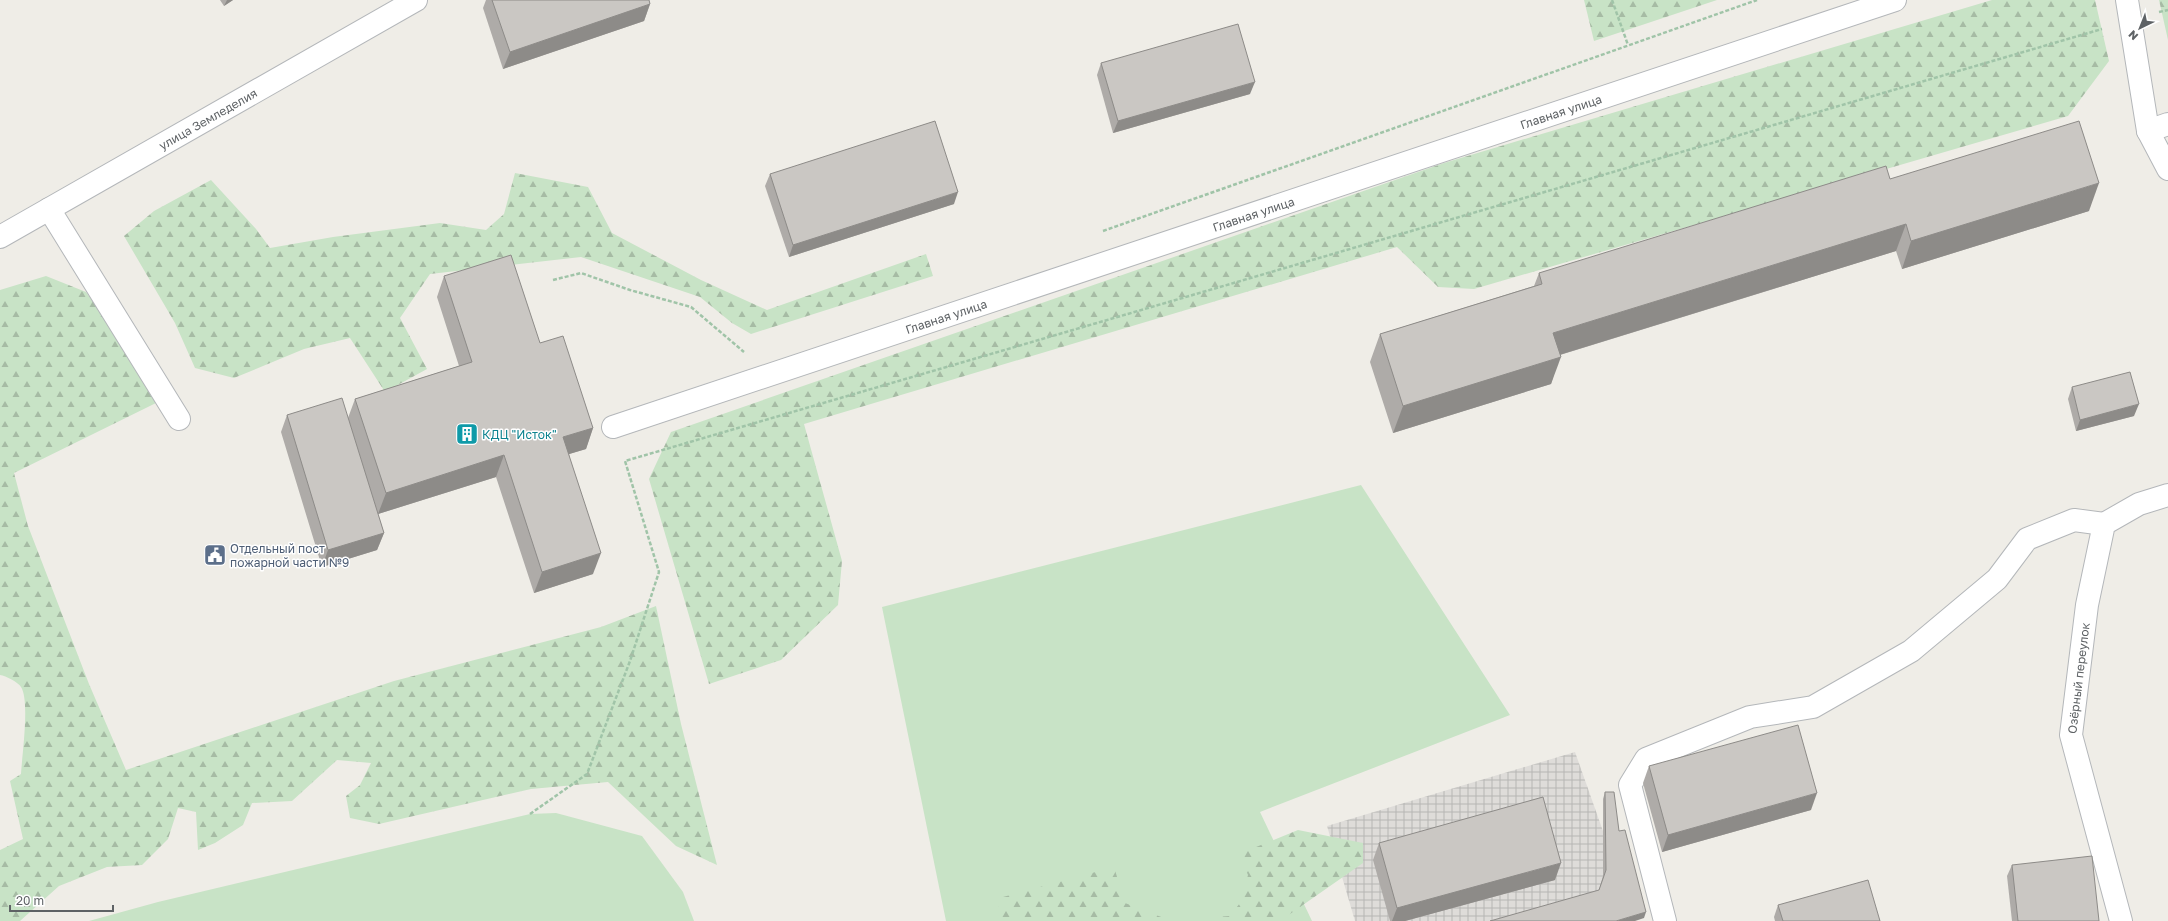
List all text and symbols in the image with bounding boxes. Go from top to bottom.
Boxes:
north arrow [2120,8,2160,48]
text: N [2125,28,2140,43]
street label: улица Земледелия [156,85,259,153]
street label: Главная улица [1518,91,1604,132]
street label: Главная улица [1211,193,1296,234]
street label: Главная улица [903,296,989,337]
building icon: КДЦ "Исток" [454,421,480,447]
place label: КДЦ "Исток" [482,427,557,442]
place label: Отдельный пост пожарной части №9 [230,541,349,570]
public building icon: Отдельный пост пожарной части №9 [202,542,228,568]
street label: Озёрный переулок [2064,621,2092,734]
scale bar [10,887,113,913]
text: 20 m [16,893,44,908]

